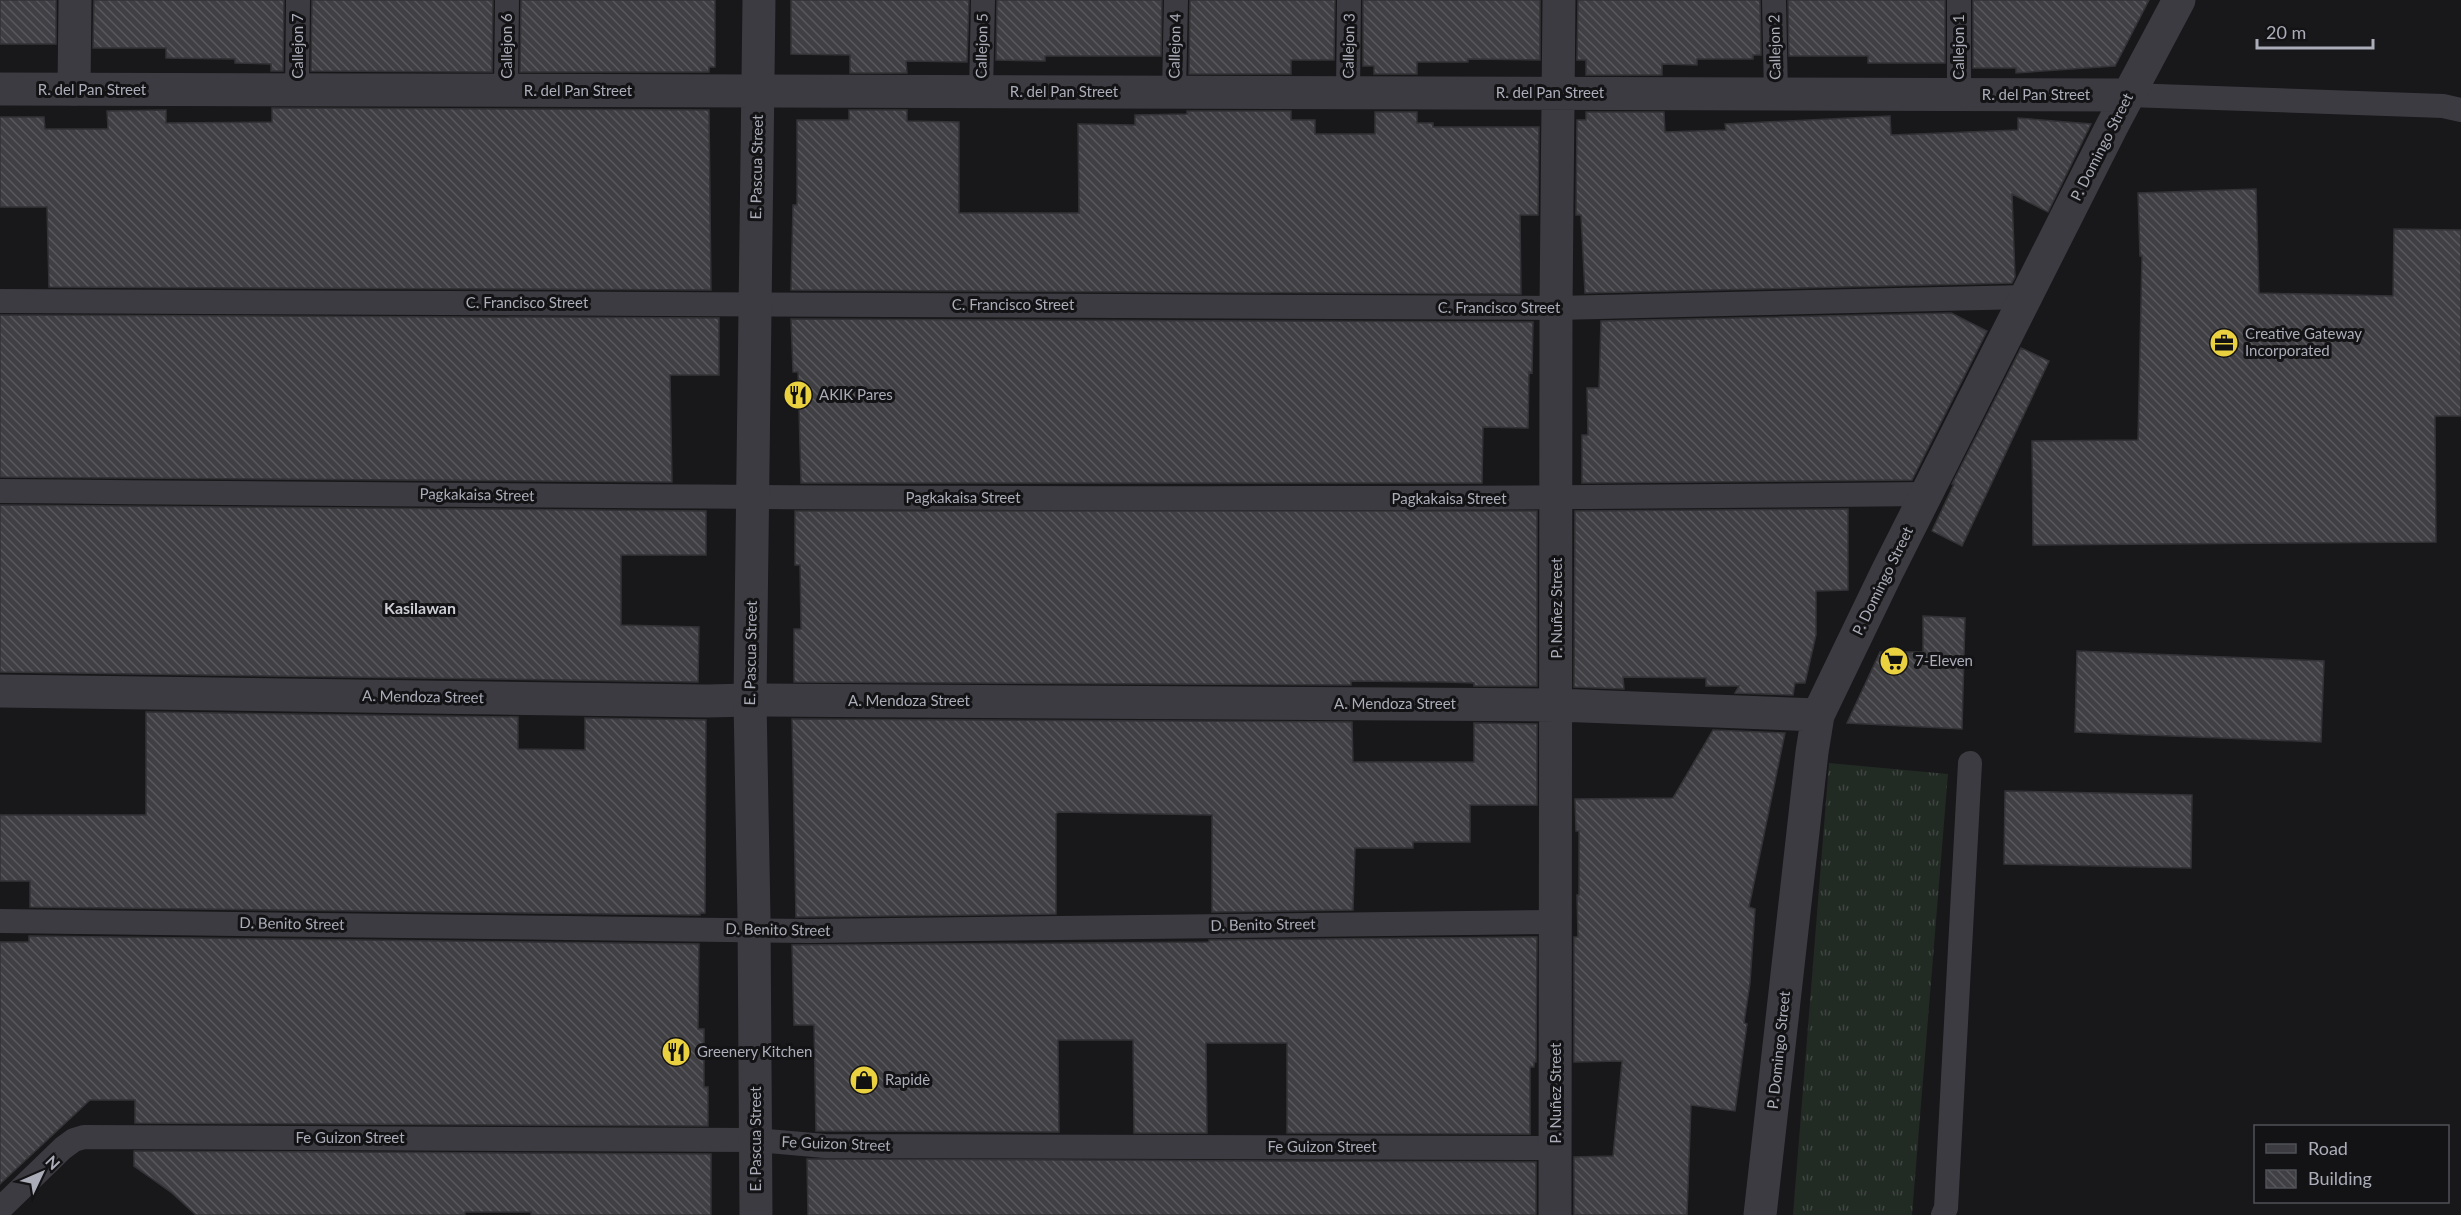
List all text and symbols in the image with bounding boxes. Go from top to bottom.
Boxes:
scale bar [2257,12,2372,50]
street label: Callejon 7 [288,13,306,79]
street label: Callejon 6 [497,13,515,79]
street label: Callejon 5 [971,13,991,79]
street label: Callejon 4 [1164,13,1184,79]
street label: Callejon 3 [1338,13,1358,79]
street label: Callejon 2 [1764,14,1784,80]
street label: Callejon 1 [1949,14,1967,80]
text: 20 m [2266,21,2306,43]
street label: R. del Pan Street [38,80,147,98]
street label: R. del Pan Street [524,81,633,99]
street label: R. del Pan Street [1010,82,1119,100]
street label: R. del Pan Street [1496,83,1605,101]
street label: R. del Pan Street [1982,85,2091,103]
street label: P. Domingo Street [2066,89,2136,203]
street label: E. Pascua Street [746,114,766,220]
street label: C. Francisco Street [466,293,589,311]
street label: C. Francisco Street [952,295,1075,313]
street label: C. Francisco Street [1438,298,1561,316]
place label: Creative Gateway Incorporated [2245,324,2362,359]
office icon: Creative Gateway Incorporated [2208,327,2240,359]
restaurant icon: AKIK Pares [782,379,814,411]
place label: AKIK Pares [819,385,893,403]
street label: Pagkakaisa Street [419,484,535,504]
street label: Pagkakaisa Street [905,488,1021,506]
street label: Pagkakaisa Street [1391,489,1507,507]
street label: P. Domingo Street [1848,523,1916,638]
street label: P. Nuñez Street [1547,557,1565,658]
district label: Kasilawan [384,598,456,617]
street label: E. Pascua Street [740,600,760,706]
supermarket icon: 7-Eleven [1878,645,1910,677]
place label: 7-Eleven [1915,651,1973,669]
street label: A. Mendoza Street [362,686,485,706]
street label: A. Mendoza Street [848,691,971,709]
street label: A. Mendoza Street [1334,694,1457,712]
street label: D. Benito Street [239,913,345,933]
street label: D. Benito Street [1210,914,1316,934]
street label: D. Benito Street [725,919,831,939]
street label: P. Domingo Street [1763,989,1793,1110]
restaurant icon: Greenery Kitchen [660,1036,692,1068]
place label: Greenery Kitchen [697,1042,812,1060]
street label: P. Nuñez Street [1546,1042,1564,1143]
shop icon: Rapidè [848,1064,880,1096]
place label: Rapidè [885,1070,930,1088]
street label: E. Pascua Street [746,1086,764,1192]
legend [2254,1125,2449,1203]
street label: Fe Guizon Street [295,1128,405,1146]
street label: Fe Guizon Street [781,1132,892,1154]
street label: Fe Guizon Street [1267,1137,1377,1155]
text: Road [2308,1137,2348,1159]
north arrow [12,1143,72,1203]
text: N [42,1151,64,1173]
text: Building [2308,1167,2372,1189]

